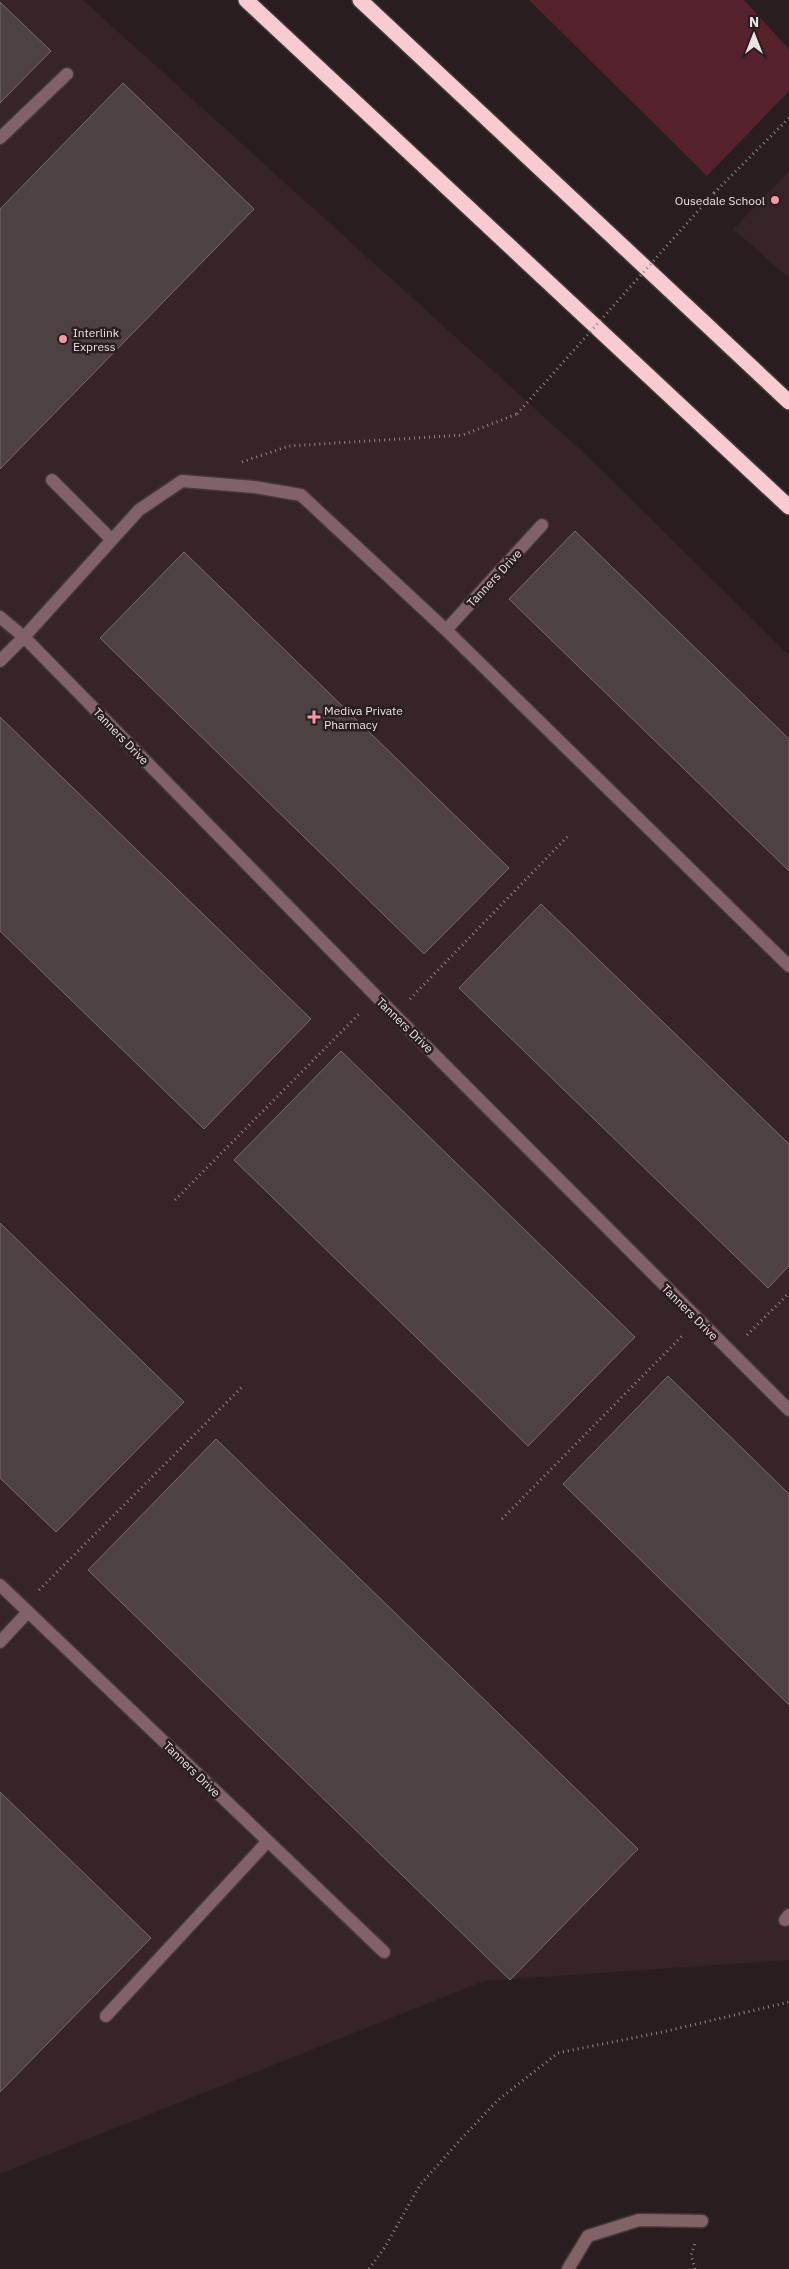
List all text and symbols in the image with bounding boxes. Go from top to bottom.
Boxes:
north arrow [729,10,779,60]
text: N [749,13,759,31]
place label: Ousedale School [675,193,765,208]
marker: Ousedale School [769,194,781,206]
place label: Interlink Express [73,325,120,354]
marker: Interlink Express [57,333,69,345]
street label: Tanners Drive [463,546,525,610]
place label: Mediva Private Pharmacy [324,703,403,732]
street label: Tanners Drive [90,704,152,768]
marker: Mediva Private Pharmacy [308,711,320,723]
street label: Tanners Drive [373,994,437,1056]
street label: Tanners Drive [659,1281,722,1344]
street label: Tanners Drive [160,1738,224,1800]

